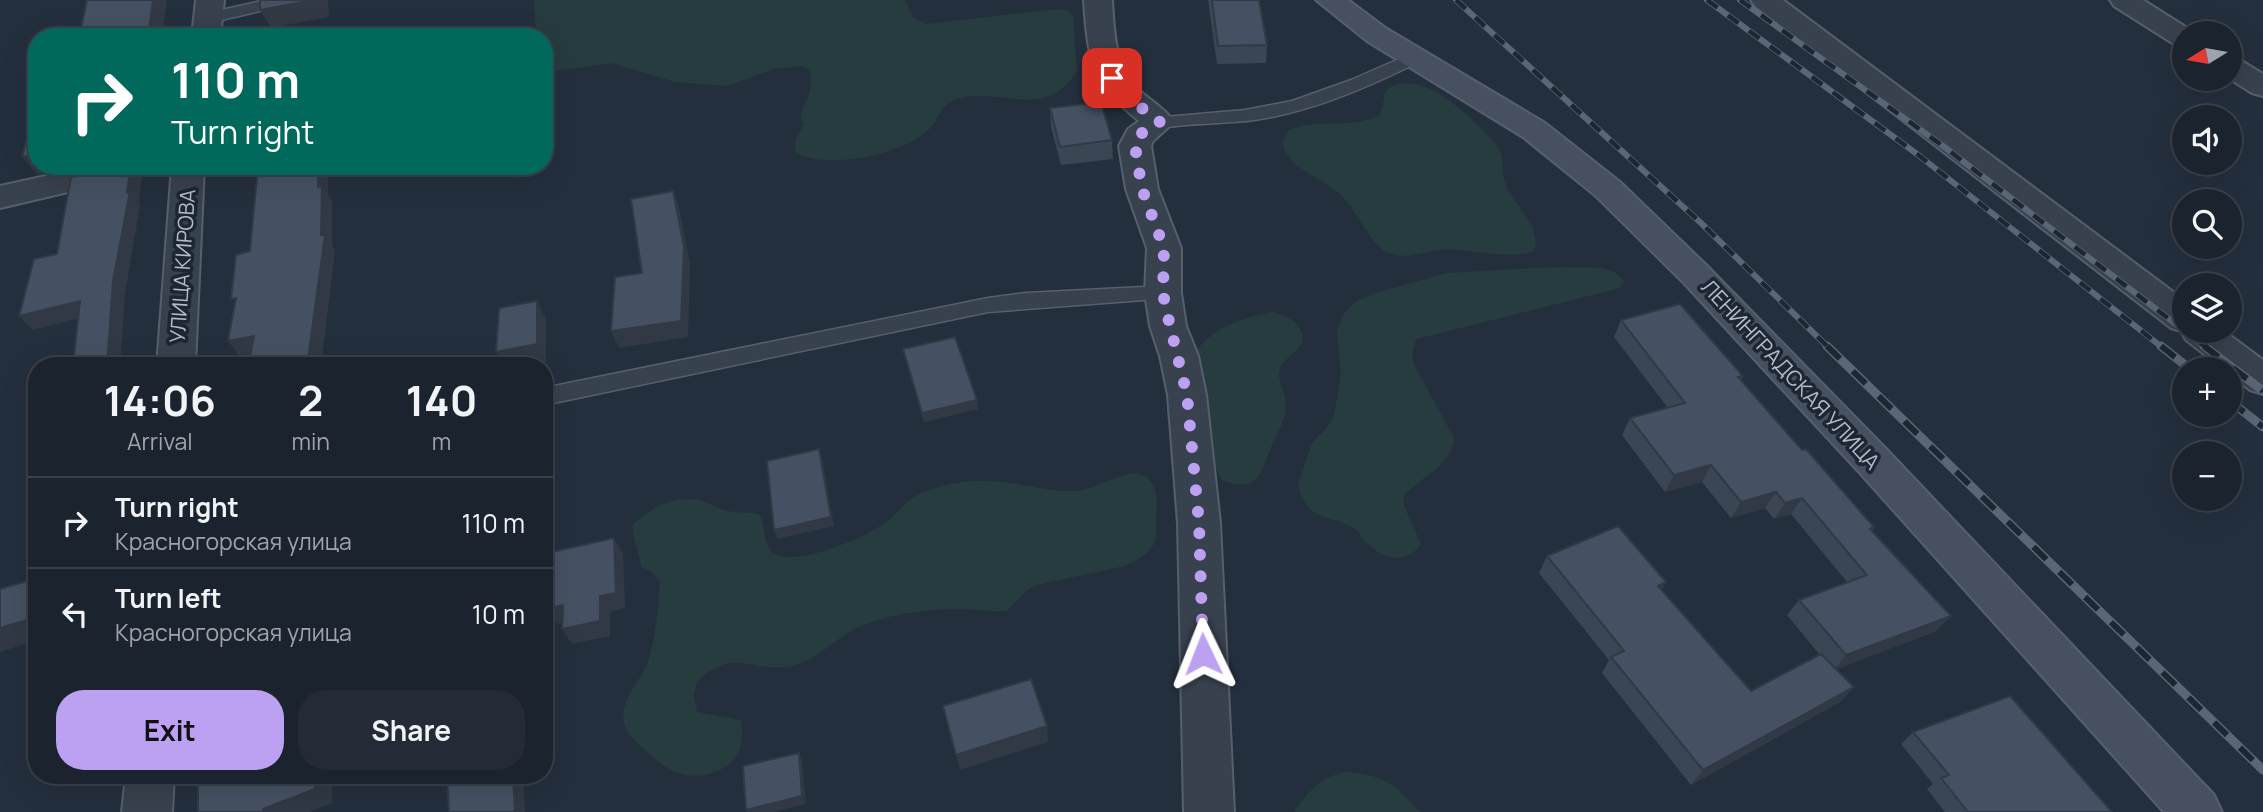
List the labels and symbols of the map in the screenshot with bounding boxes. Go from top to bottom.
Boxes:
north arrow [2172,21,2242,91]
pin [1082,48,1142,108]
street label: УЛИЦА КИРОВА [163,188,201,344]
street label: ЛЕНИНГРАДСКАЯ УЛИЦА [1696,273,1886,475]
position arrow [1166,617,1240,691]

